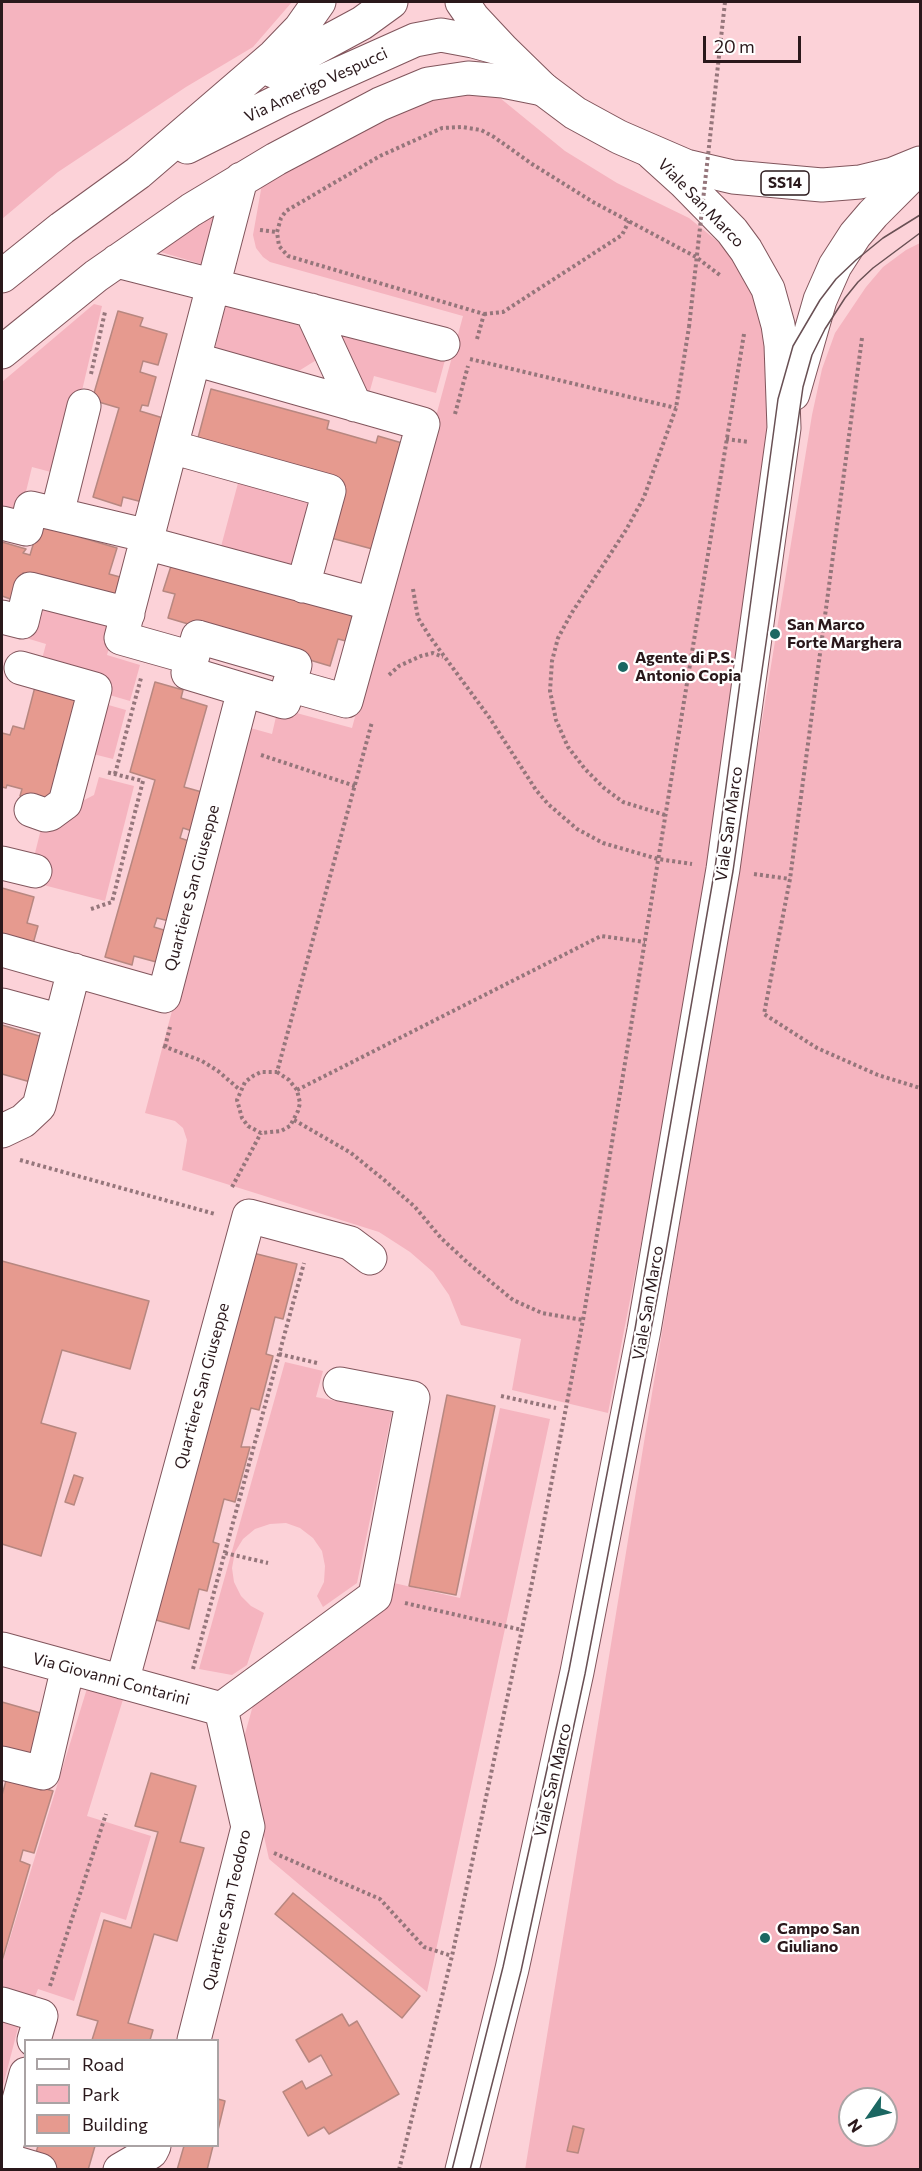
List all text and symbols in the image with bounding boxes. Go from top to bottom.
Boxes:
scale bar [706,24,804,62]
text: 20 m [714,35,755,57]
street label: Via Amerigo Vespucci [241,43,391,127]
street label: Viale San Marco [654,155,748,251]
road number: SS14 [761,171,809,195]
place label: San Marco Forte Marghera [787,615,902,653]
marker: San Marco Forte Marghera [768,627,782,641]
place label: Agente di P.S. Antonio Copia [635,648,741,686]
marker: Agente di P.S. Antonio Copia [616,660,630,674]
street label: Viale San Marco [711,765,747,883]
street label: Quartiere San Giuseppe [161,803,223,973]
street label: Viale San Marco [628,1244,668,1362]
street label: Quartiere San Giuseppe [171,1301,233,1471]
street label: Via Giovanni Contarini [30,1649,192,1709]
street label: Viale San Marco [531,1721,575,1839]
street label: Quartiere San Teodoro [199,1827,255,1993]
place label: Campo San Giuliano [777,1919,860,1957]
marker: Campo San Giuliano [758,1931,772,1945]
legend [24,2039,219,2147]
text: Road [82,2053,124,2075]
text: Park [82,2083,120,2105]
north arrow [838,2087,898,2147]
text: Building [82,2113,148,2135]
text: N [843,2116,866,2137]

